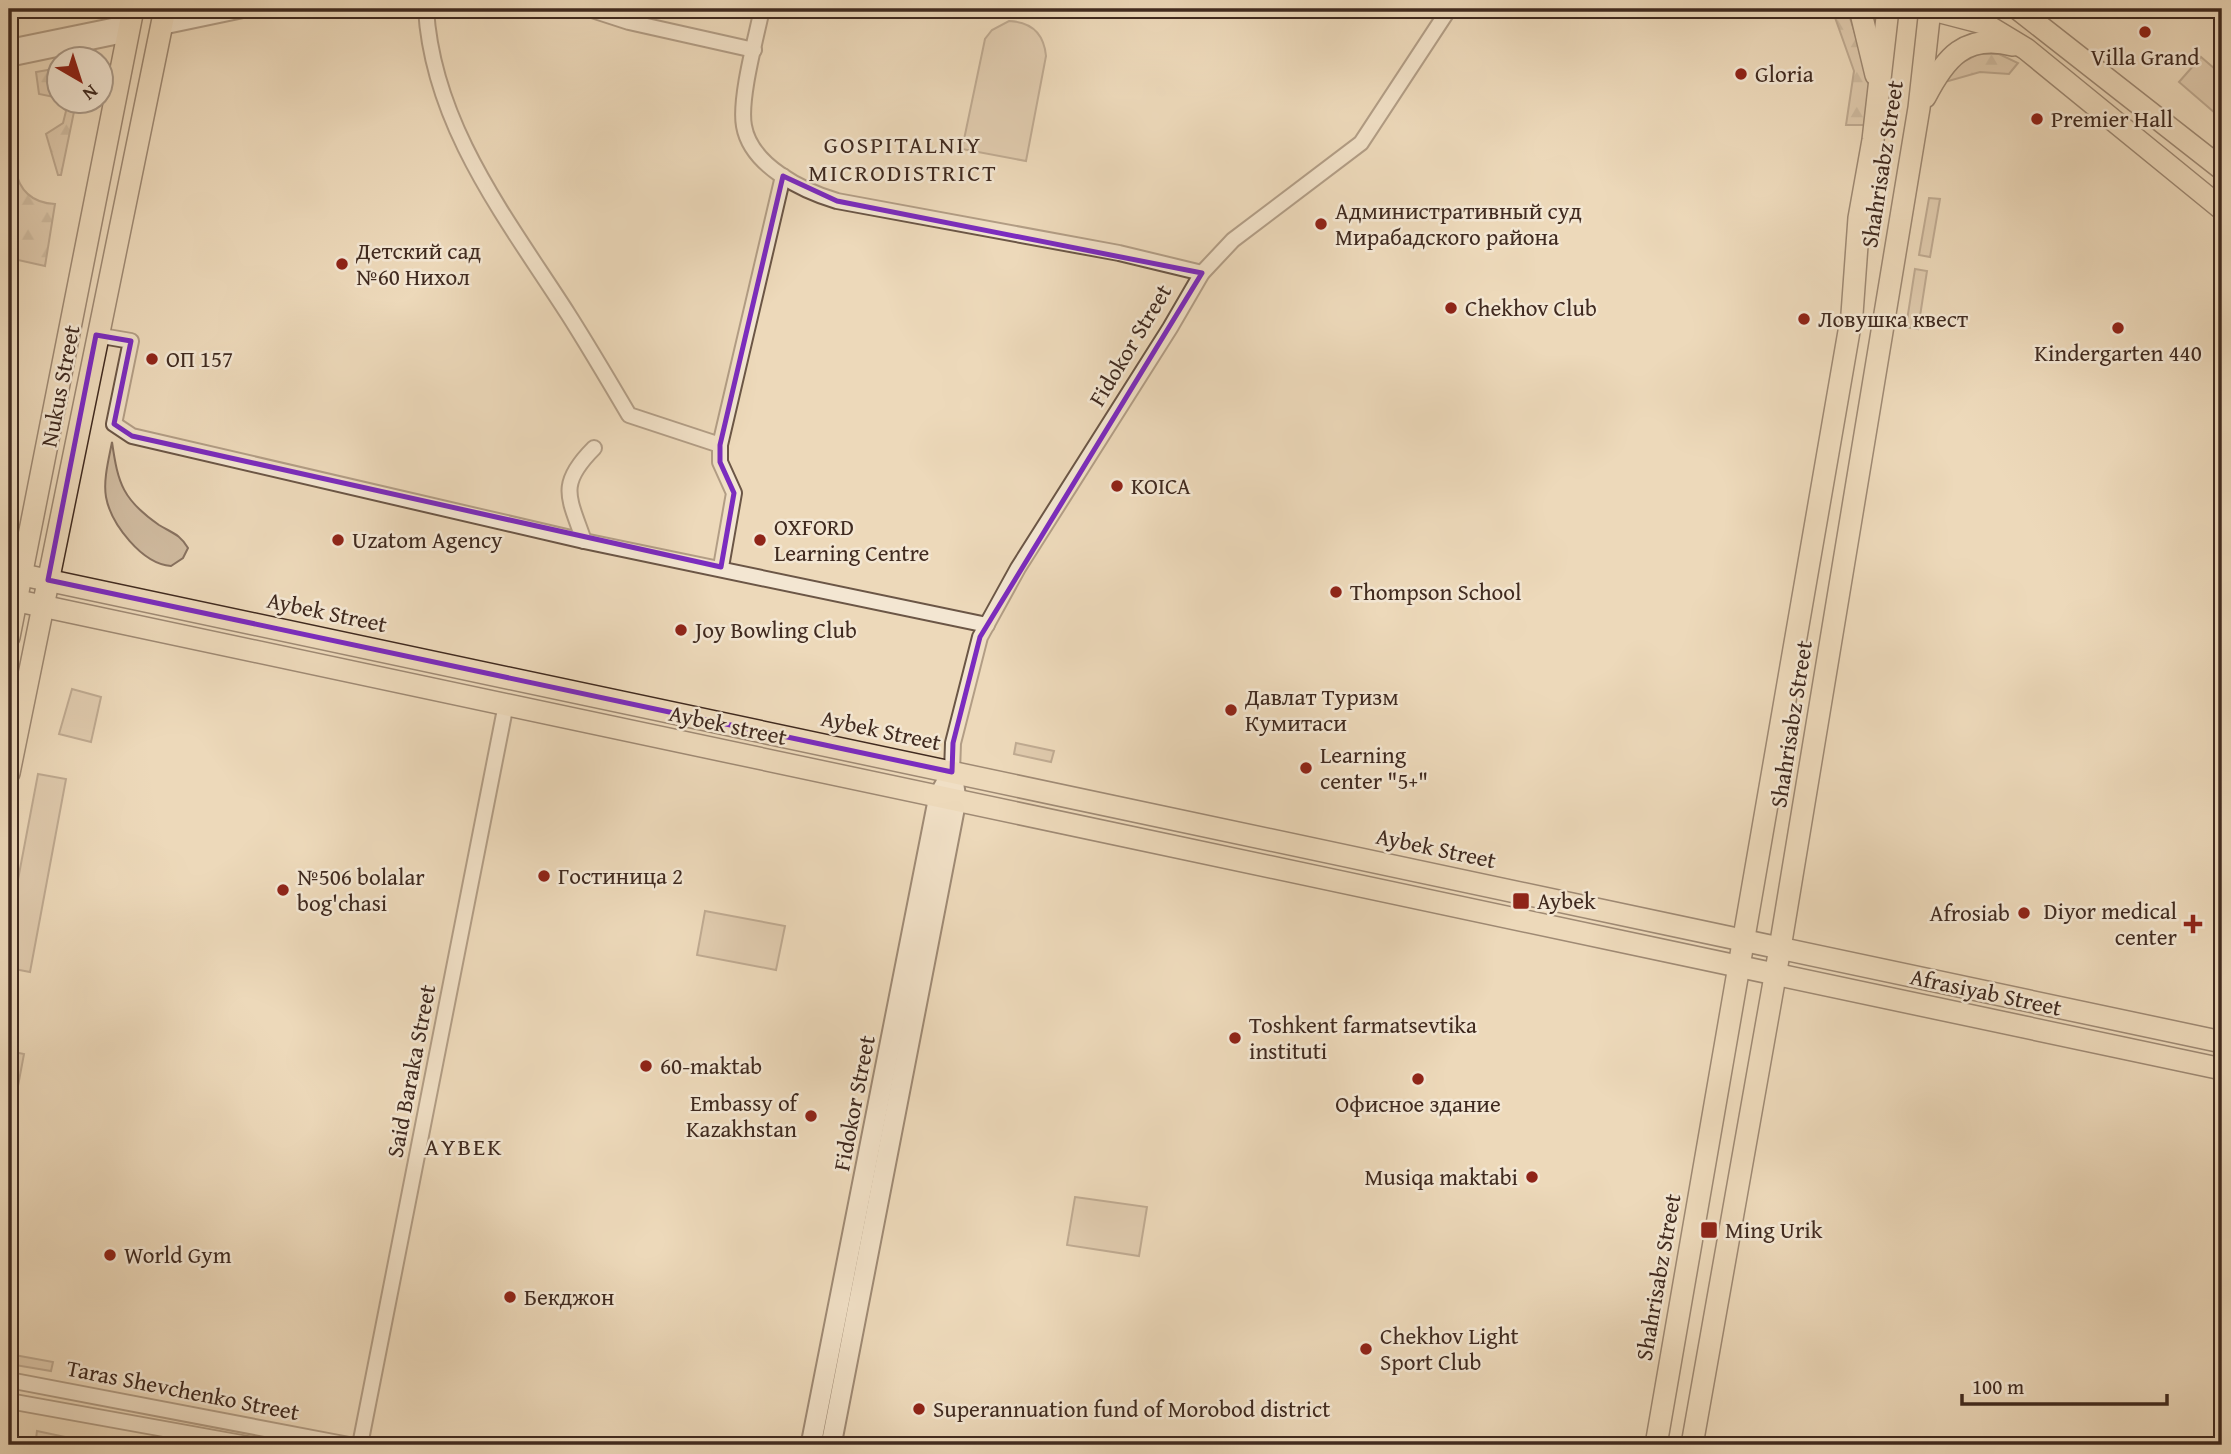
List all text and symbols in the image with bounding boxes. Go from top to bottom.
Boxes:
marker: Villa Grand [2137,24,2153,40]
place label: Villa Grand [2090,40,2200,73]
north arrow [46,46,116,116]
place label: Gloria [1755,57,1814,90]
marker: Gloria [1733,66,1749,82]
text: N [77,78,104,108]
street label: Shahrisabz Street [1852,78,1911,250]
place label: Premier Hall [2051,102,2173,135]
marker: Premier Hall [2029,111,2045,127]
district label: GOSPITALNIY MICRODISTRICT [808,127,998,190]
place label: Административный суд Мирабадского района [1335,194,1582,253]
marker: Административный суд Мирабадского района [1313,216,1329,232]
place label: Детский сад №60 Нихол [355,234,481,293]
marker: Детский сад №60 Нихол [334,256,350,272]
street label: Fidokor Street [1080,277,1179,412]
place label: Chekhov Club [1465,291,1597,324]
marker: Chekhov Club [1443,300,1459,316]
place label: Ловушка квест [1818,302,1968,335]
marker: Ловушка квест [1796,311,1812,327]
marker: Kindergarten 440 [2110,320,2126,336]
street label: Nukus Street [31,322,88,450]
place label: Kindergarten 440 [2034,336,2202,369]
place label: ОП 157 [166,342,233,375]
marker: ОП 157 [144,351,160,367]
place label: KOICA [1131,469,1191,502]
marker: KOICA [1109,478,1125,494]
place label: OXFORD Learning Centre [774,510,929,569]
place label: Uzatom Agency [352,523,503,556]
marker: Uzatom Agency [330,532,346,548]
marker: OXFORD Learning Centre [752,532,768,548]
place label: Thompson School [1350,575,1522,608]
street label: Aybek Street [264,583,390,640]
marker: Thompson School [1328,584,1344,600]
place label: Joy Bowling Club [692,613,857,646]
marker: Joy Bowling Club [673,622,689,638]
street label: Shahrisabz Street [1761,638,1820,810]
place label: Давлат Туризм Кумитаси [1244,680,1399,739]
street label: Aybek street [666,696,790,753]
street label: Aybek Street [818,701,944,758]
marker: Давлат Туризм Кумитаси [1223,702,1239,718]
place label: Learning center "5+" [1320,738,1428,797]
marker: Learning center "5+" [1298,760,1314,776]
street label: Aybek Street [1373,819,1499,876]
place label: Гостиница 2 [558,859,683,892]
place label: №506 bolalar bog'chasi [297,860,425,919]
marker: Гостиница 2 [536,868,552,884]
marker: №506 bolalar bog'chasi [275,882,291,898]
place label: Aybek [1537,884,1596,917]
marker: Aybek [1511,891,1531,911]
place label: Diyor medical center [2043,894,2178,953]
place label: Afrosiab [1929,896,2010,929]
marker: Afrosiab [2016,905,2032,921]
marker: Diyor medical center [2183,914,2203,934]
street label: Afrasiyab Street [1907,959,2065,1024]
street label: Said Baraka Street [378,982,443,1160]
place label: Toshkent farmatsevtika instituti [1249,1008,1477,1067]
marker: Toshkent farmatsevtika instituti [1227,1030,1243,1046]
street label: Fidokor Street [824,1032,883,1173]
place label: 60-maktab [660,1049,762,1082]
marker: 60-maktab [638,1058,654,1074]
marker: Офисное здание [1410,1071,1426,1087]
place label: Embassy of Kazakhstan [686,1086,800,1145]
place label: Офисное здание [1335,1087,1501,1120]
marker: Embassy of Kazakhstan [803,1108,819,1124]
district label: АYBEK [425,1129,503,1164]
place label: Musiqa maktabi [1364,1160,1518,1193]
marker: Musiqa maktabi [1524,1169,1540,1185]
street label: Shahrisabz Street [1627,1191,1688,1363]
place label: Ming Urik [1725,1213,1823,1246]
marker: Ming Urik [1699,1220,1719,1240]
place label: World Gym [124,1238,232,1271]
marker: World Gym [102,1247,118,1263]
place label: Бекджон [524,1280,614,1313]
marker: Бекджон [502,1289,518,1305]
place label: Chekhov Light Sport Club [1380,1319,1519,1378]
marker: Chekhov Light Sport Club [1358,1341,1374,1357]
street label: Taras Shevchenko Street [64,1351,302,1428]
scale bar [1962,1363,2166,1407]
text: 100 m [1972,1371,2024,1402]
place label: Superannuation fund of Morobod district [933,1392,1330,1425]
marker: Superannuation fund of Morobod district [911,1401,927,1417]

